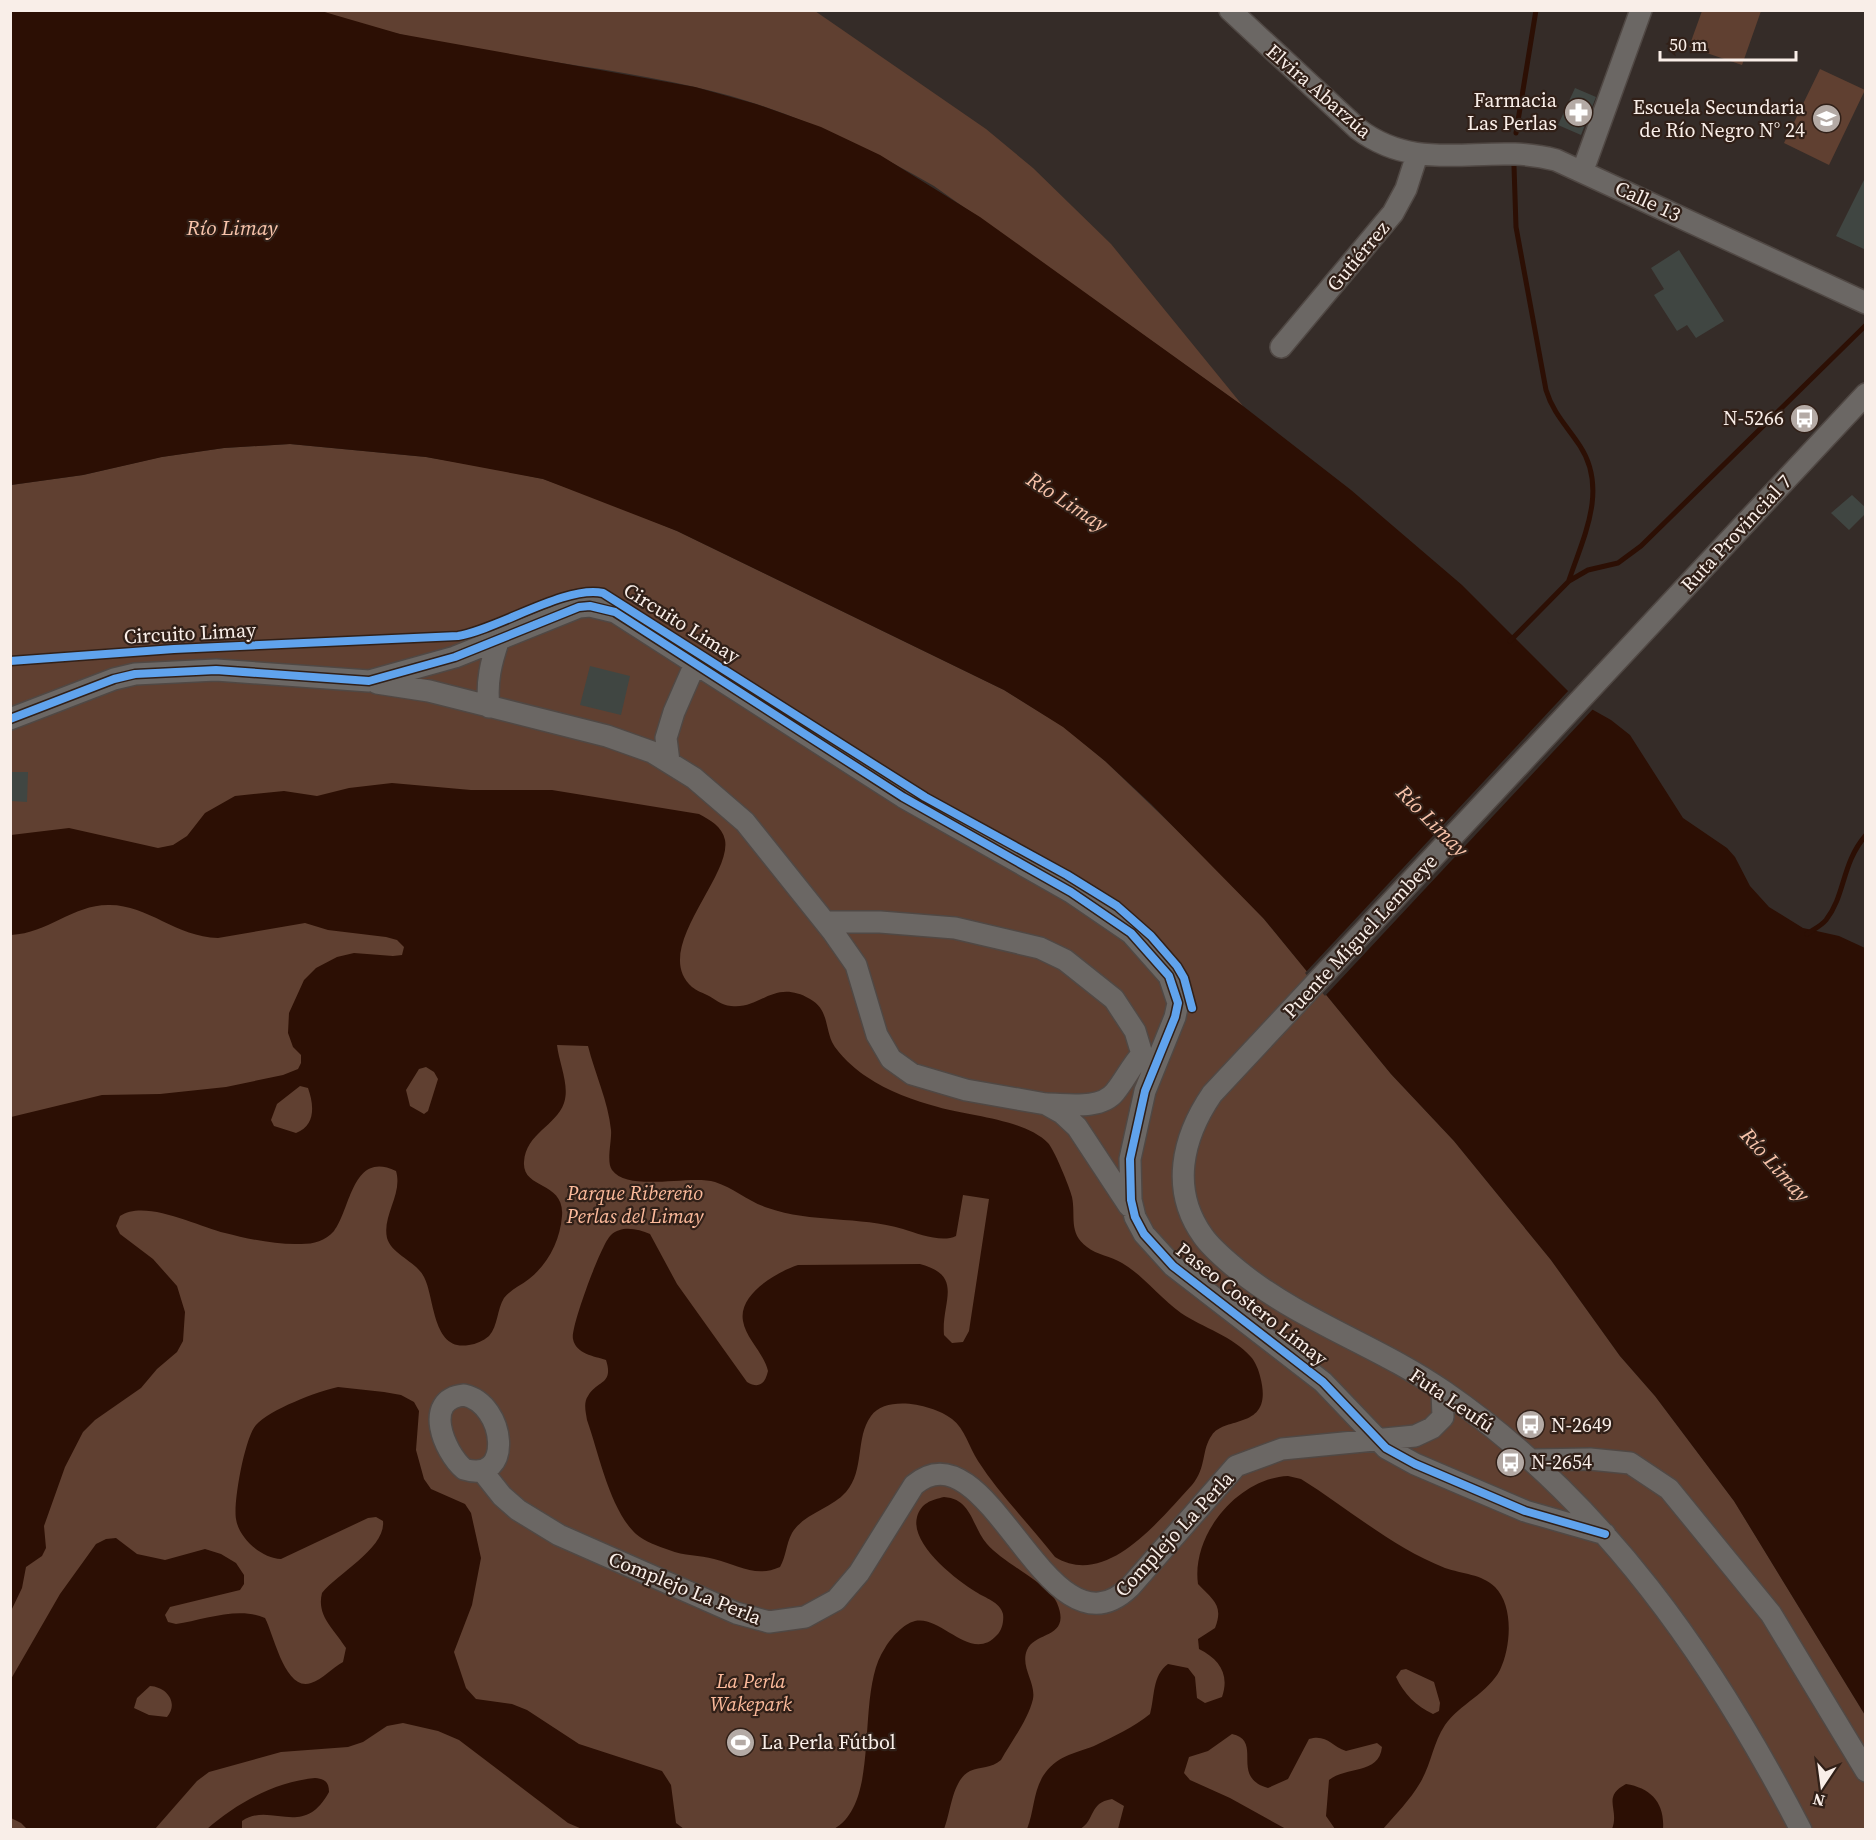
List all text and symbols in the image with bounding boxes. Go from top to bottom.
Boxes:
scale bar [1660,24,1796,62]
text: 50 m [1669,32,1707,57]
street label: Elvira Abarzúa [1260,37,1378,145]
place label: Farmacia Las Perlas [1467,86,1558,137]
place label: Escuela Secundaria de Río Negro N° 24 [1633,93,1806,144]
pharmacy icon: Farmacia Las Perlas [1562,96,1594,128]
school or university icon: Escuela Secundaria de Río Negro N° 24 [1810,103,1842,135]
street label: Calle 13 [1611,174,1685,228]
water label: Río Limay [186,213,278,242]
street label: Gutiérrez [1320,215,1396,297]
bus stop icon: N-5266 [1789,402,1821,434]
place label: N-5266 [1723,404,1784,432]
water label: Río Limay [1020,464,1114,539]
street label: Ruta Provincial 7 [1674,468,1798,598]
street label: Circuito Limay [618,576,746,670]
street label: Circuito Limay [123,616,258,650]
water label: Río Limay [1389,778,1475,864]
street label: Puente Miguel Lembeye [1276,848,1444,1024]
water label: Río Limay [1733,1120,1817,1209]
park label: Parque Ribereño Perlas del Limay [566,1179,704,1230]
street label: Paseo Costero Limay [1170,1236,1334,1373]
street label: Futa Leufú [1404,1361,1500,1439]
bus stop icon: N-2649 [1514,1409,1546,1441]
place label: N-2649 [1551,1411,1612,1439]
bus stop icon: N-2654 [1494,1446,1526,1478]
place label: N-2654 [1531,1448,1592,1476]
street label: Complejo La Perla [1108,1464,1240,1603]
street label: Complejo La Perla [604,1545,766,1632]
park label: La Perla Wakepark [710,1667,793,1718]
sports icon: La Perla Fútbol [724,1726,756,1758]
place label: La Perla Fútbol [761,1728,896,1756]
north arrow [1792,1756,1852,1816]
text: N [1810,1789,1827,1813]

